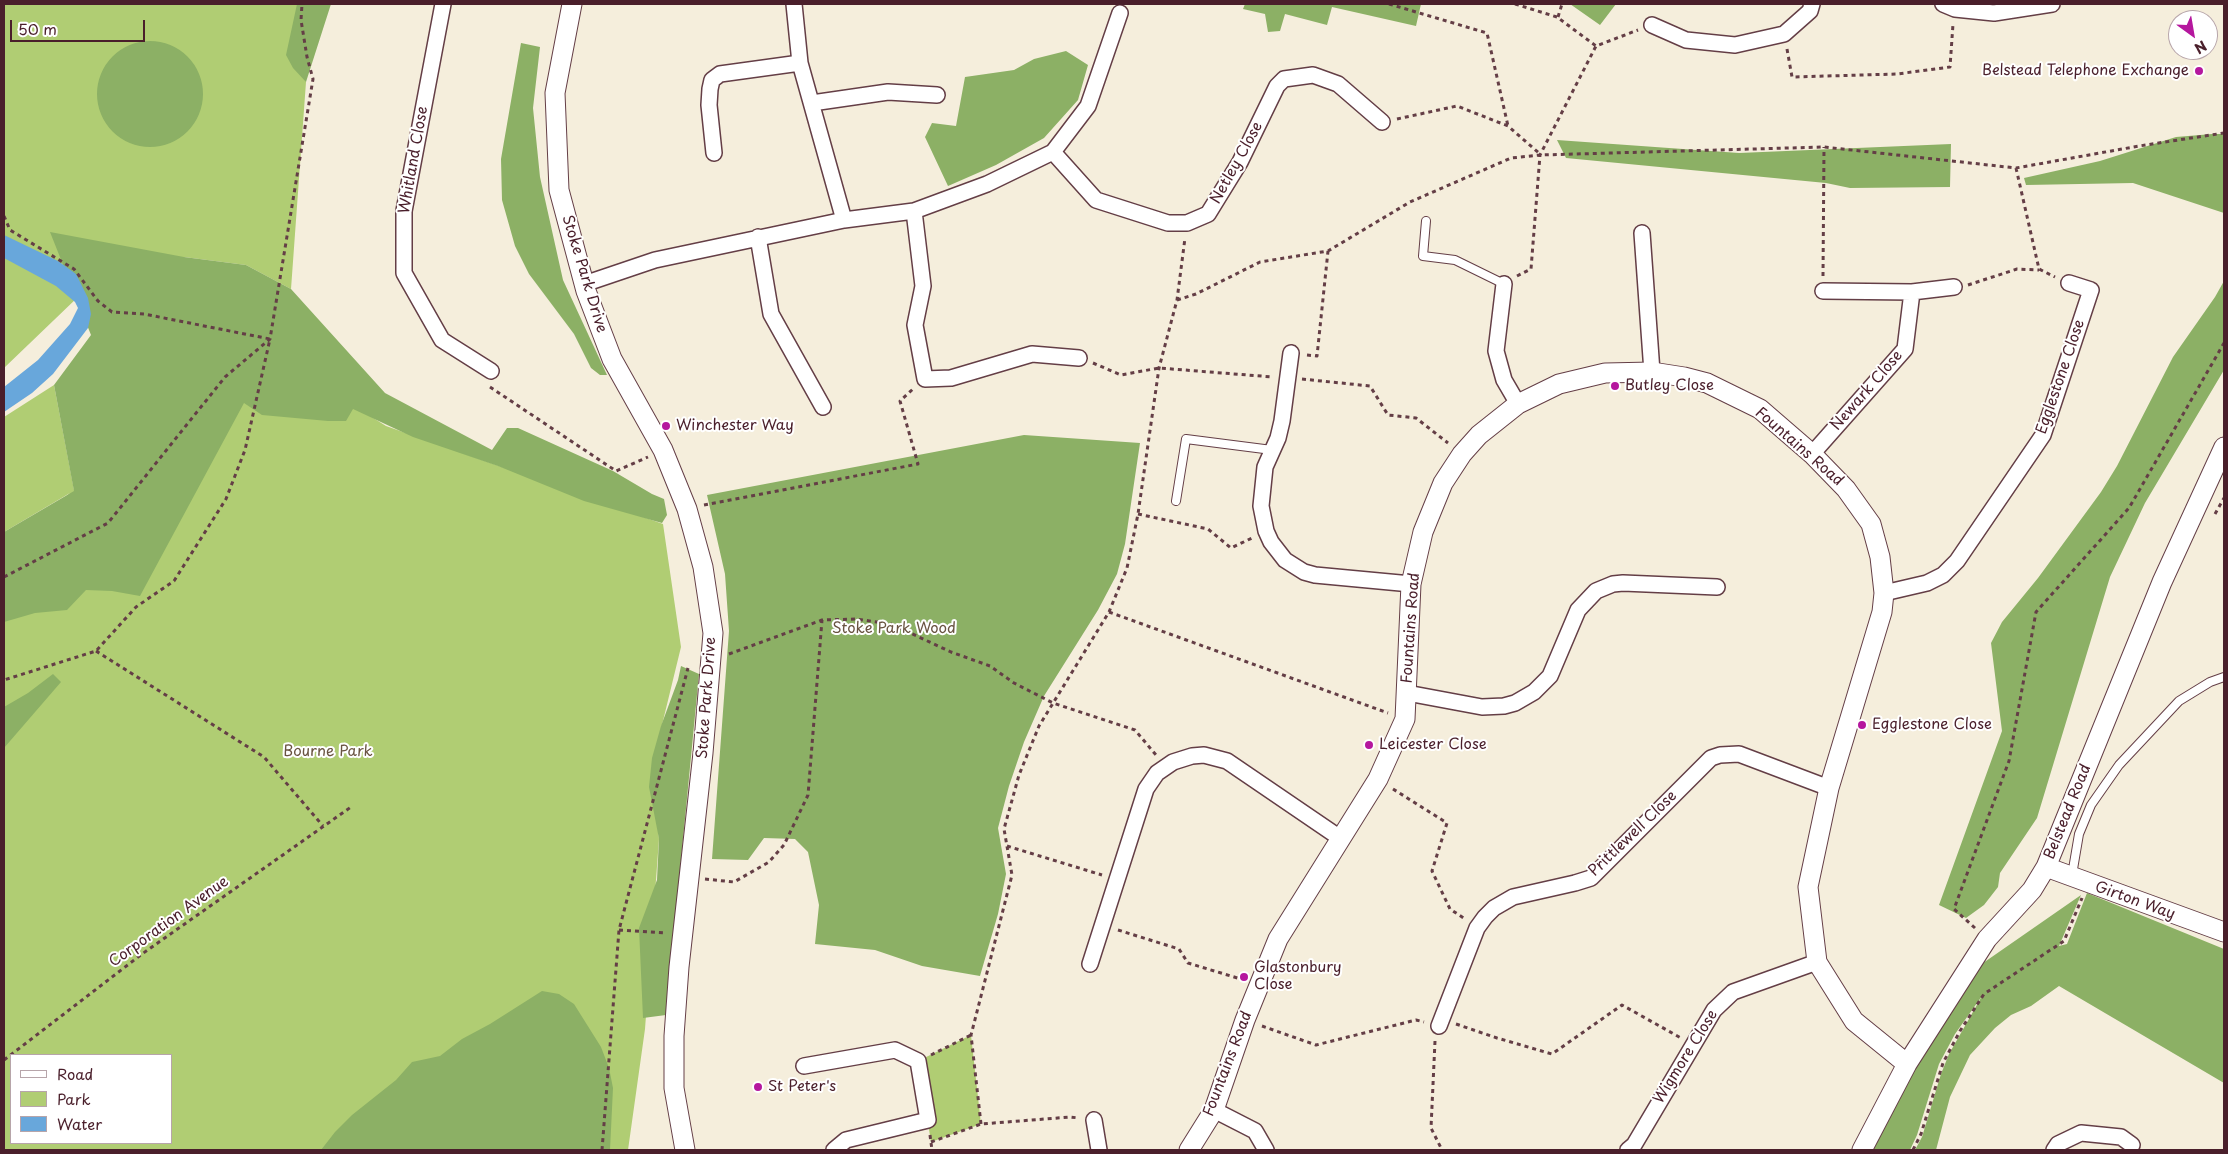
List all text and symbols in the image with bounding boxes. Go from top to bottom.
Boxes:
scale bar [12,10,148,42]
north arrow [2168,10,2218,60]
text: 50 m [18,17,57,40]
text: N [2190,35,2211,59]
place label: Belstead Telephone Exchange [1982,62,2189,80]
marker: Belstead Telephone Exchange [2193,65,2205,77]
street label: Whitland Close [396,105,432,215]
street label: Netley Close [1207,119,1267,207]
street label: Stoke Park Drive [558,213,610,335]
street label: Egglestone Close [2033,317,2089,437]
street label: Newark Close [1827,347,1907,435]
place label: Butley Close [1625,377,1714,395]
marker: Butley Close [1609,380,1621,392]
street label: Fountains Road [1751,404,1847,490]
place label: Winchester Way [676,417,794,435]
marker: Winchester Way [660,420,672,432]
street label: Fountains Road [1398,572,1424,684]
park label: Stoke Park Wood [832,620,956,638]
street label: Stoke Park Drive [694,636,720,760]
place label: Egglestone Close [1872,716,1992,734]
marker: Egglestone Close [1856,719,1868,731]
place label: Leicester Close [1379,736,1487,754]
marker: Leicester Close [1363,739,1375,751]
park label: Bourne Park [283,743,373,761]
street label: Belstead Road [2041,762,2095,862]
street label: Prittlewell Close [1585,787,1681,881]
street label: Corporation Avenue [106,873,232,971]
street label: Girton Way [2092,878,2178,924]
place label: Glastonbury Close [1254,959,1342,994]
marker: Glastonbury Close [1238,971,1250,983]
street label: Wigmore Close [1650,1007,1722,1107]
street label: Fountains Road [1200,1009,1256,1119]
legend [10,1054,172,1144]
text: Road [57,1062,93,1085]
place label: St Peter's [768,1078,836,1096]
marker: St Peter's [752,1081,764,1093]
text: Park [57,1087,91,1110]
text: Water [57,1112,102,1135]

